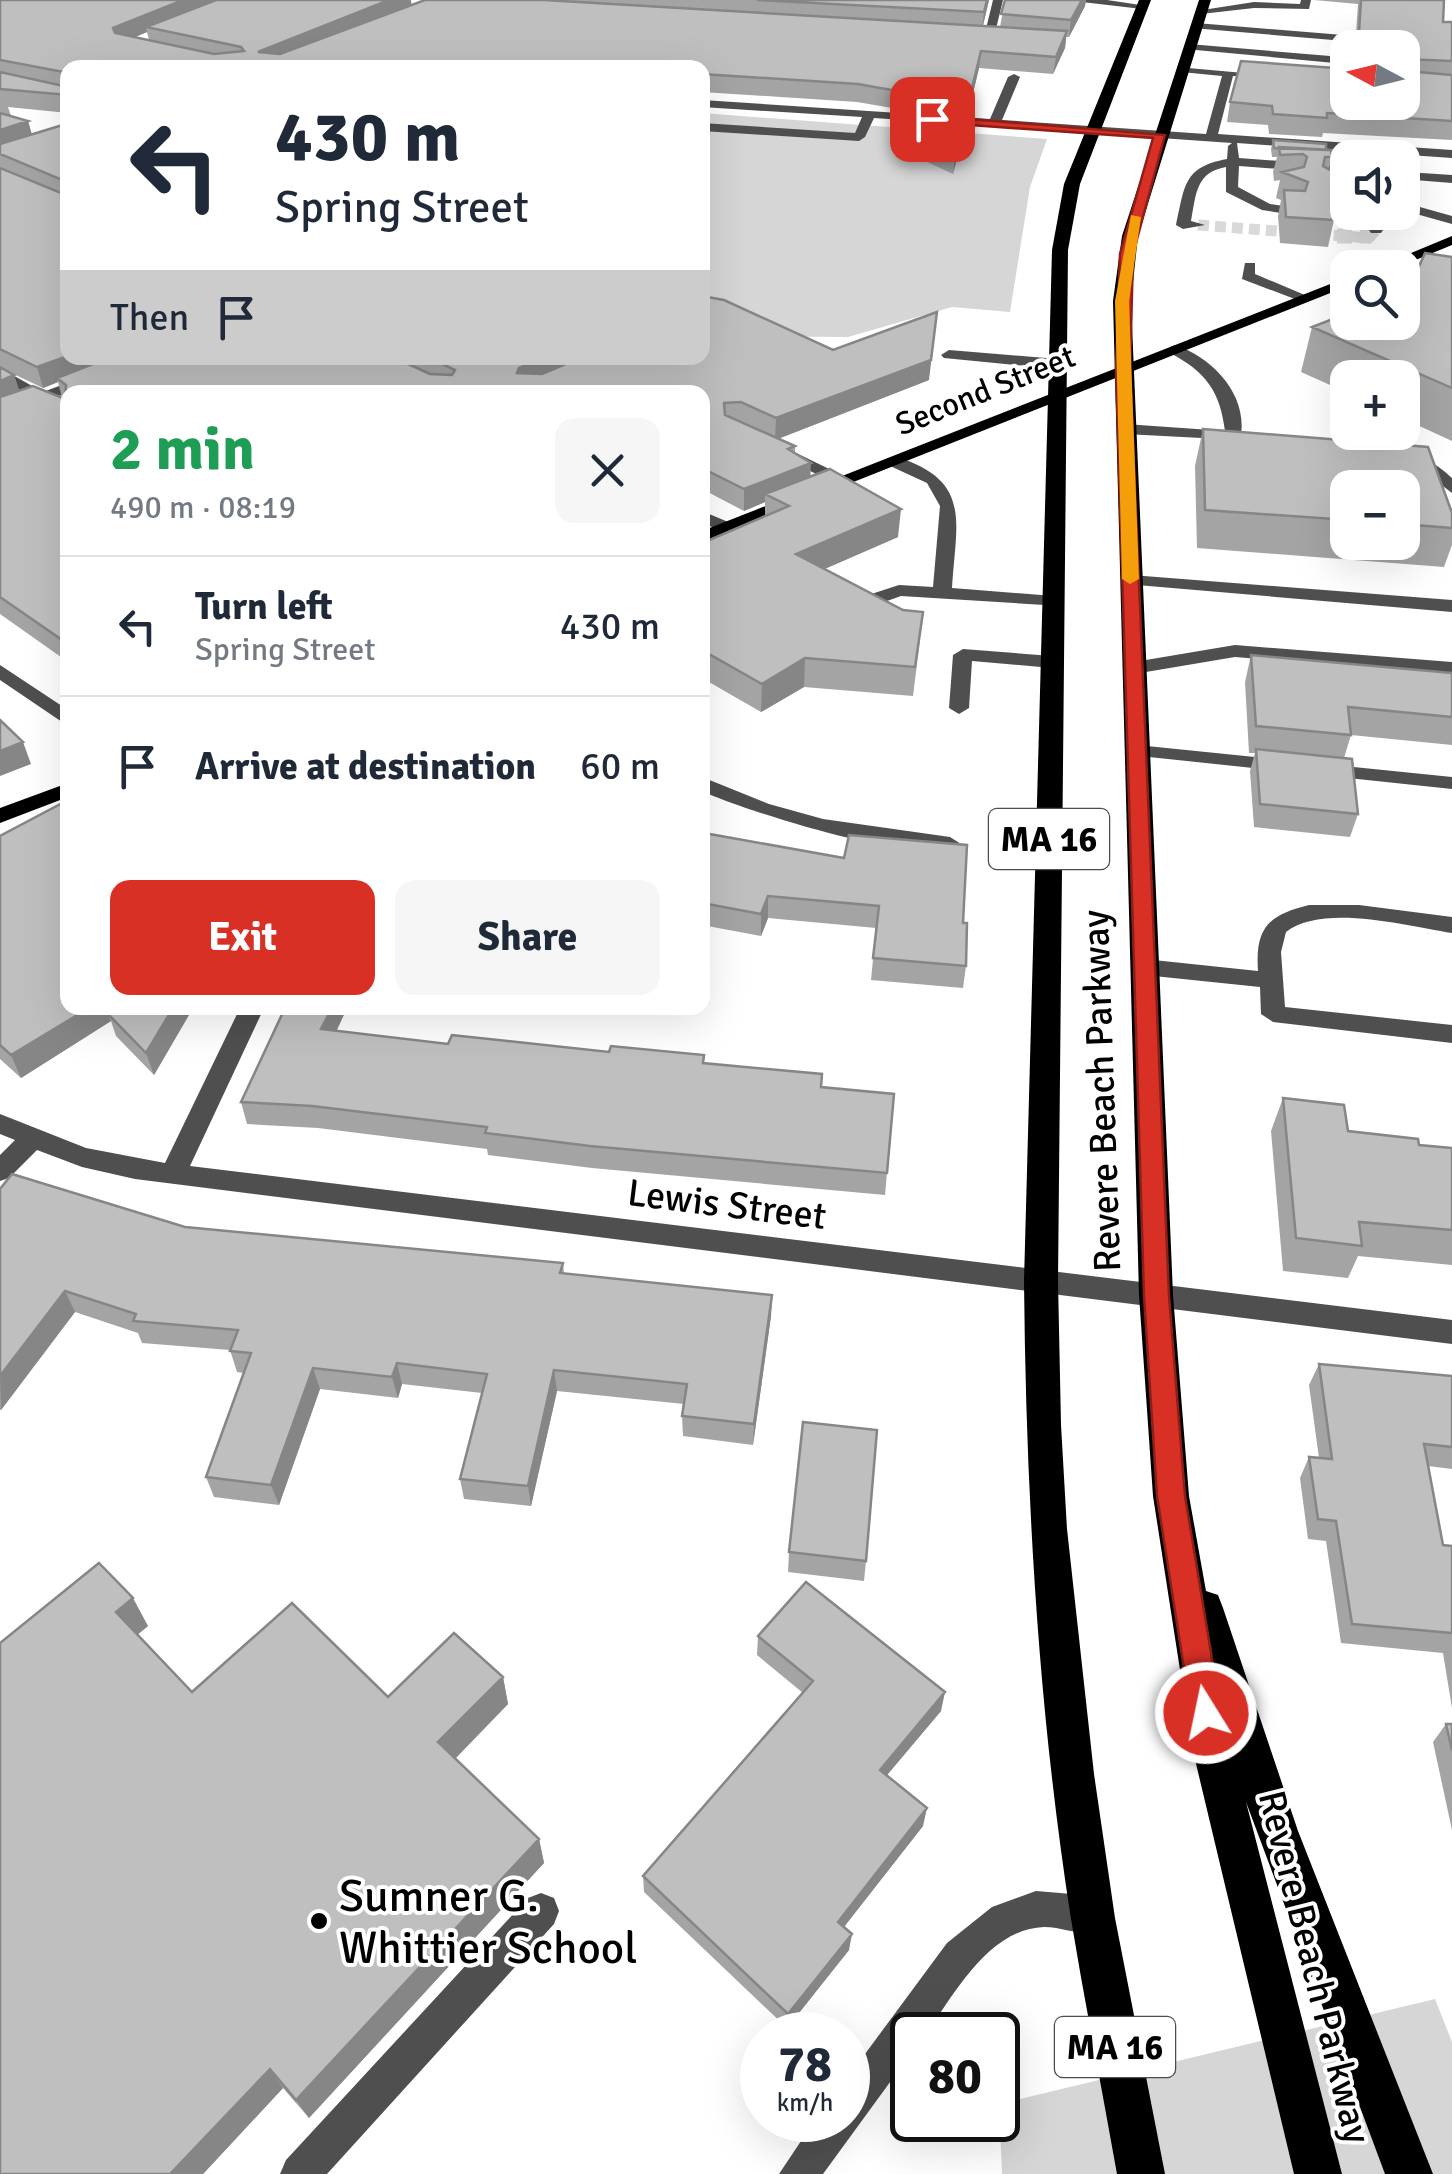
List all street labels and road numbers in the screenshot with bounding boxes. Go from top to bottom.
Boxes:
street label: Second Street [890,337,1081,444]
road number: MA 16 [989,809,1109,869]
street label: Revere Beach Parkway [1072,909,1131,1273]
street label: Lewis Street [625,1169,829,1240]
street label: Revere Beach Parkway [1248,1786,1381,2149]
road number: MA 16 [1055,2017,1175,2077]

